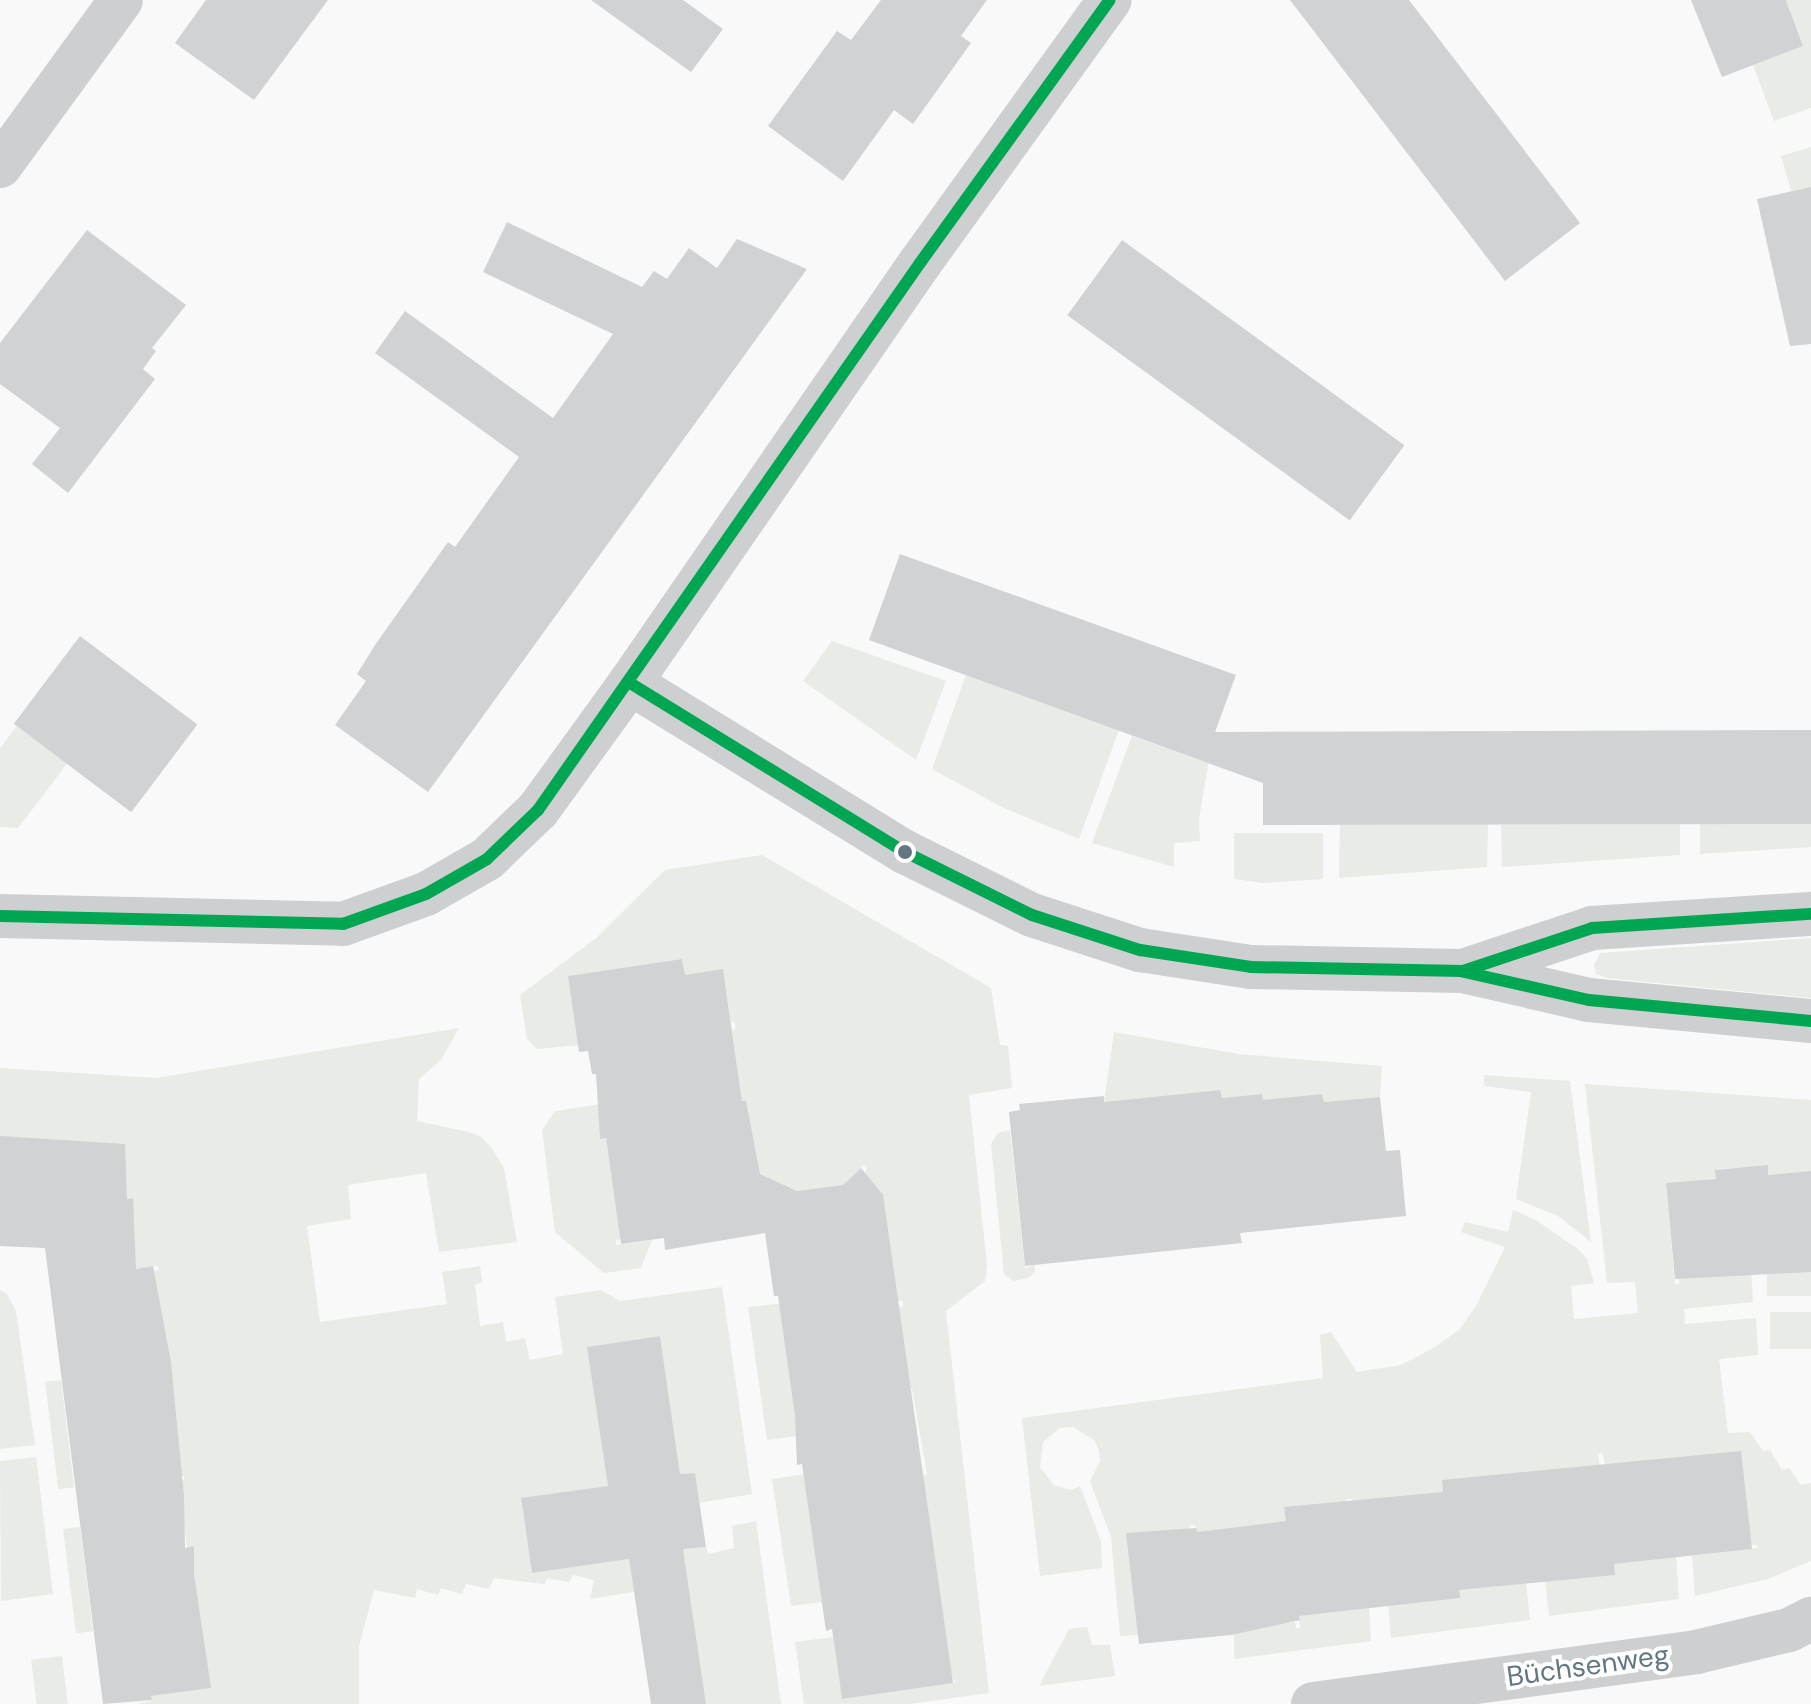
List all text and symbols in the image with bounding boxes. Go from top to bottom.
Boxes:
unlabelled marker [897,844,913,860]
street label: Büchsenweg [1505,1638,1671,1694]

